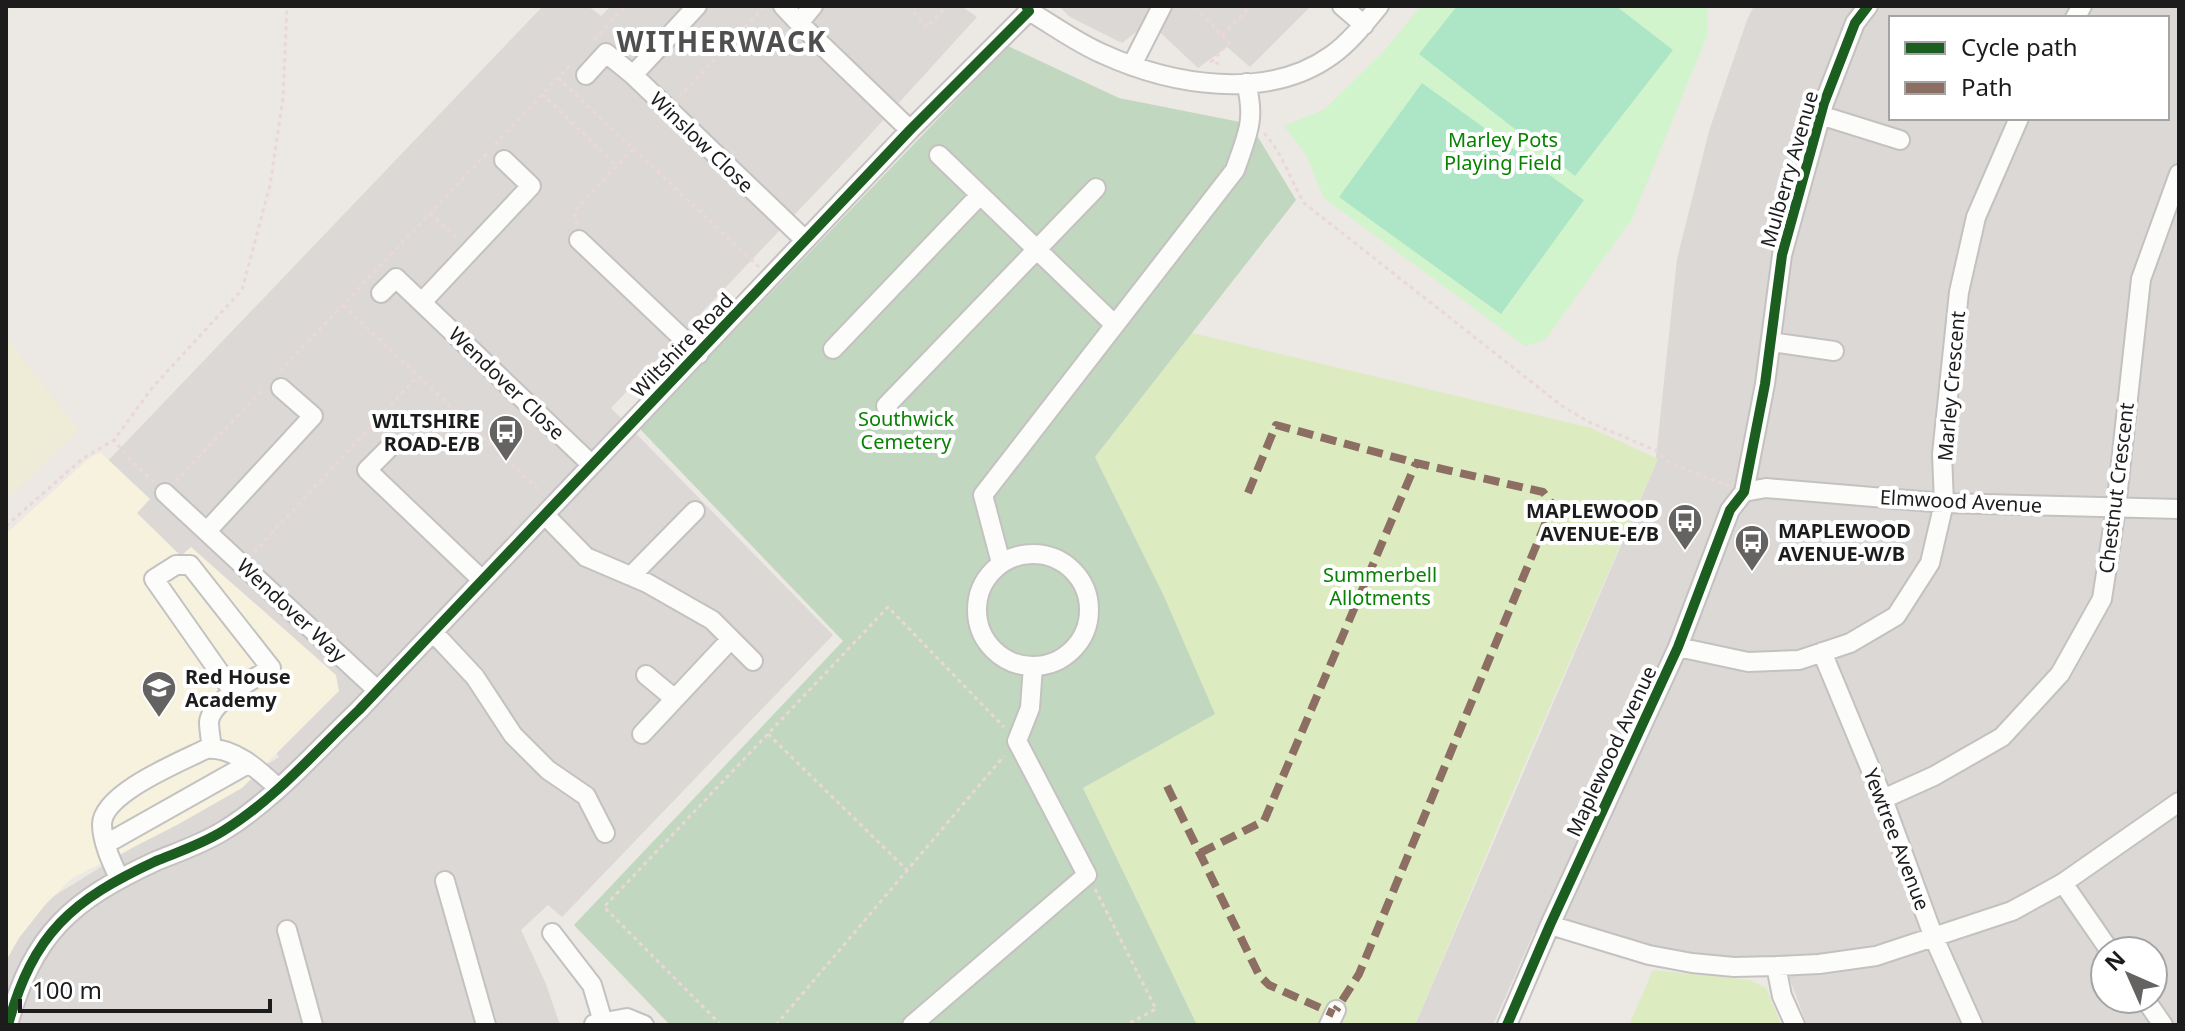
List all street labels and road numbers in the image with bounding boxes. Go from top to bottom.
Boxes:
street label: Winslow Close [644,86,760,198]
street label: Mulberry Avenue [1754,88,1824,250]
street label: Wiltshire Road [625,287,739,403]
street label: Marley Crescent [1931,310,1971,462]
street label: Wendover Close [443,321,571,445]
street label: Chestnut Crescent [2092,401,2140,575]
street label: Elmwood Avenue [1879,483,2043,519]
street label: Wendover Way [231,552,353,668]
street label: Maplewood Avenue [1560,661,1662,841]
street label: Yewtree Avenue [1858,764,1936,914]

